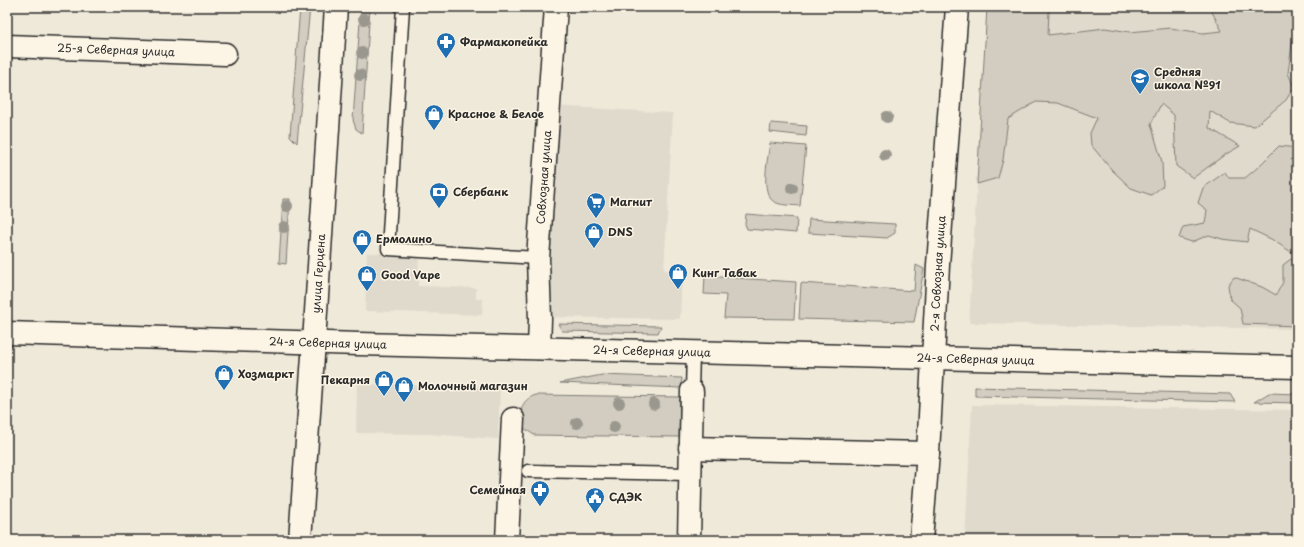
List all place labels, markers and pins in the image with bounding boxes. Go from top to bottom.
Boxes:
pharmacy icon: Фармакопейка [435,31,457,59]
place label: Фармакопейка [460,33,549,50]
place label: Средняя школа №91 [1154,63,1221,93]
school or university icon: Средняя школа №91 [1129,67,1151,95]
shop icon: Красное & Белое [423,103,445,131]
place label: Красное & Белое [448,105,545,122]
bank icon: Сбербанк [428,181,450,209]
place label: Сбербанк [453,183,509,200]
supermarket icon: Магнит [585,191,607,219]
place label: Магнит [610,193,652,210]
shop icon: DNS [583,221,605,249]
place label: DNS [608,223,633,240]
shop icon: Ермолино [351,228,373,256]
place label: Ермолино [376,230,433,247]
shop icon: Кинг Табак [667,262,689,290]
shop icon: Good Vape [356,264,378,292]
place label: Кинг Табак [692,264,758,281]
place label: Good Vape [381,266,440,283]
shop icon: Хозмаркт [213,363,235,391]
place label: Хозмаркт [238,365,294,382]
shop icon: Пекарня [373,369,395,397]
place label: Пекарня [321,371,370,388]
shop icon: Молочный магазин [393,375,415,403]
place label: Молочный магазин [418,377,528,394]
pharmacy icon: Семейная [529,479,551,507]
place label: Семейная [470,481,526,498]
public building icon: СДЭК [584,486,606,514]
place label: СДЭК [609,488,642,505]

